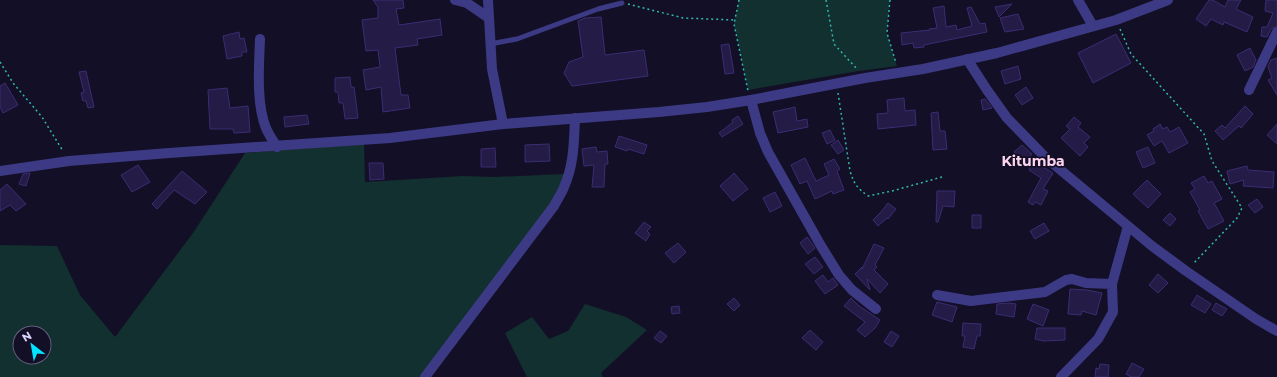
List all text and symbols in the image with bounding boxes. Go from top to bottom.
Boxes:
district label: Kitumba [1001,152,1065,170]
north arrow [12,325,52,365]
text: N [19,328,34,345]

